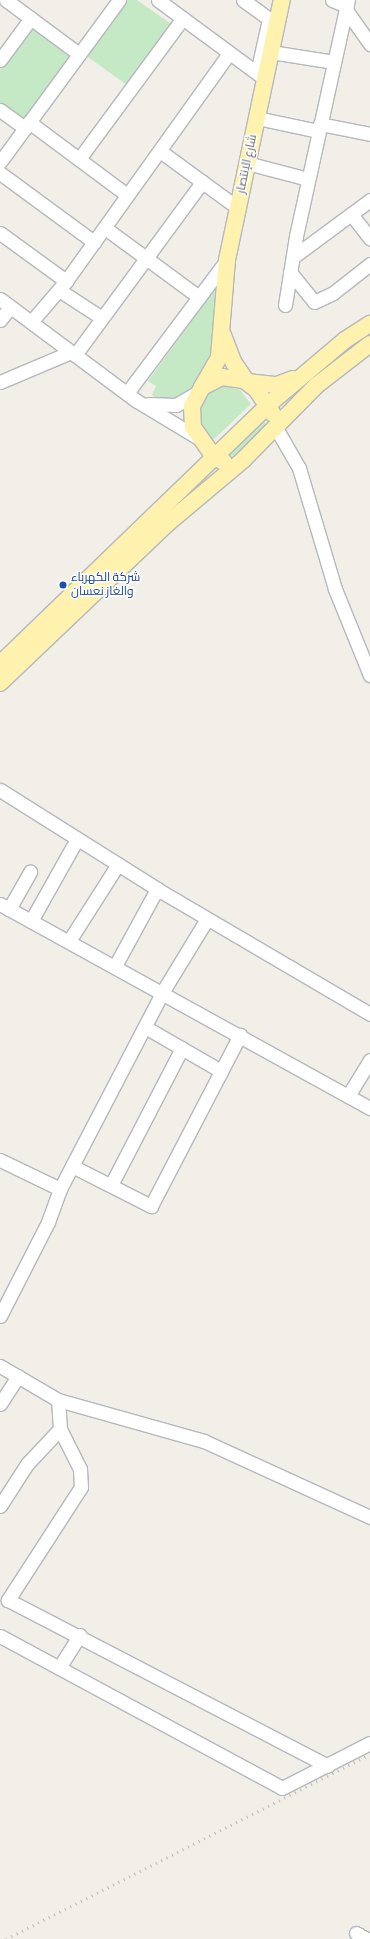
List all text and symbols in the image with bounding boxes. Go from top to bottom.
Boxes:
street label: شارع الإنتصار [234,133,260,195]
place label: شركة الكهرباء والغاز نعسان [71,571,140,599]
marker: شركة الكهرباء والغاز نعسان [58,580,68,590]

